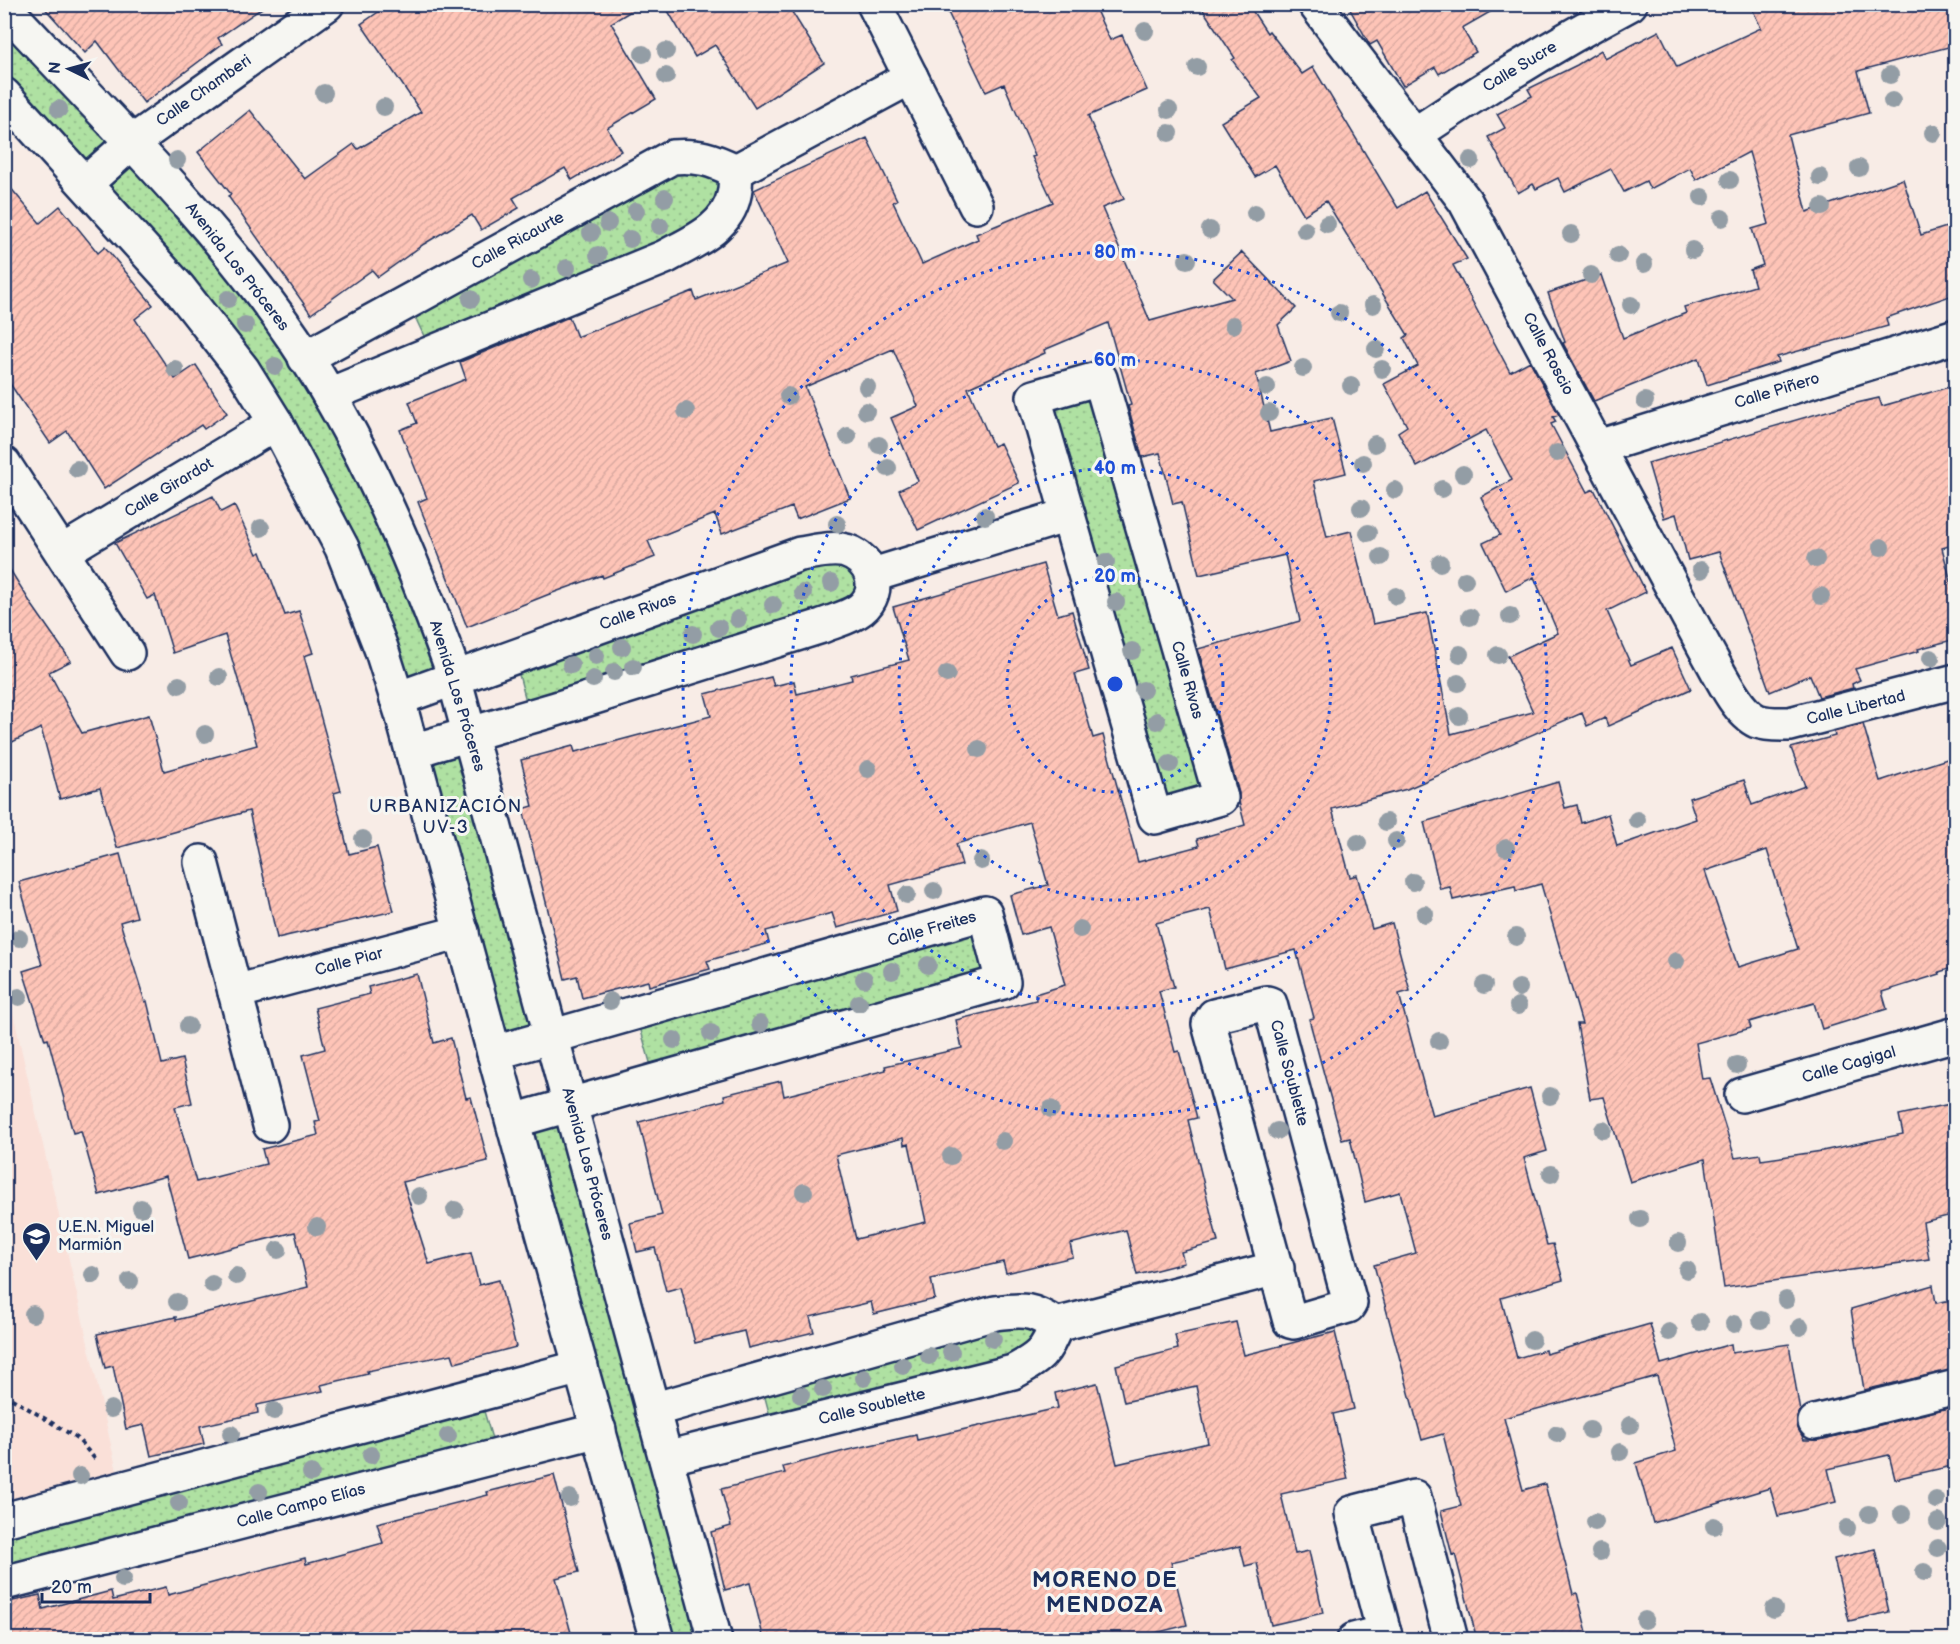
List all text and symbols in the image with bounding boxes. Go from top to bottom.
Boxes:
street label: Calle Sucre [1480,37,1561,97]
north arrow [39,39,99,99]
street label: Calle Chamberi [153,51,255,131]
text: N [46,61,66,75]
street label: Avenida Los Próceres [181,199,293,335]
street label: Calle Ricaurte [468,208,568,274]
text: 80 m [1094,242,1136,263]
street label: Calle Roscio [1518,309,1578,399]
text: 60 m [1094,350,1136,371]
street label: Calle Piñero [1732,369,1822,413]
street label: Calle Girardot [121,454,217,522]
text: 40 m [1094,458,1136,479]
text: 20 m [1094,566,1136,587]
street label: Calle Rivas [597,589,679,635]
street label: Avenida Los Próceres [425,618,489,774]
street label: Calle Rivas [1167,639,1207,721]
centre of rings [1105,674,1125,694]
street label: Calle Libertad [1805,687,1907,729]
district label: URBANIZACIÓN UV-3 [369,794,523,838]
street label: Calle Freites [885,907,979,951]
street label: Calle Piar [313,944,385,980]
street label: Calle Soublette [1266,1018,1312,1129]
street label: Calle Cagigal [1800,1043,1898,1087]
street label: Avenida Los Próceres [557,1086,617,1242]
place label: U.E.N. Miguel Marmión [58,1218,154,1255]
school or university icon: U.E.N. Miguel Marmión [21,1220,53,1262]
street label: Calle Soublette [817,1384,928,1429]
street label: Calle Campo Elías [235,1480,368,1532]
scale bar [42,1566,150,1604]
district label: MORENO DE MENDOZA [1032,1567,1178,1619]
text: 20 m [51,1577,92,1598]

